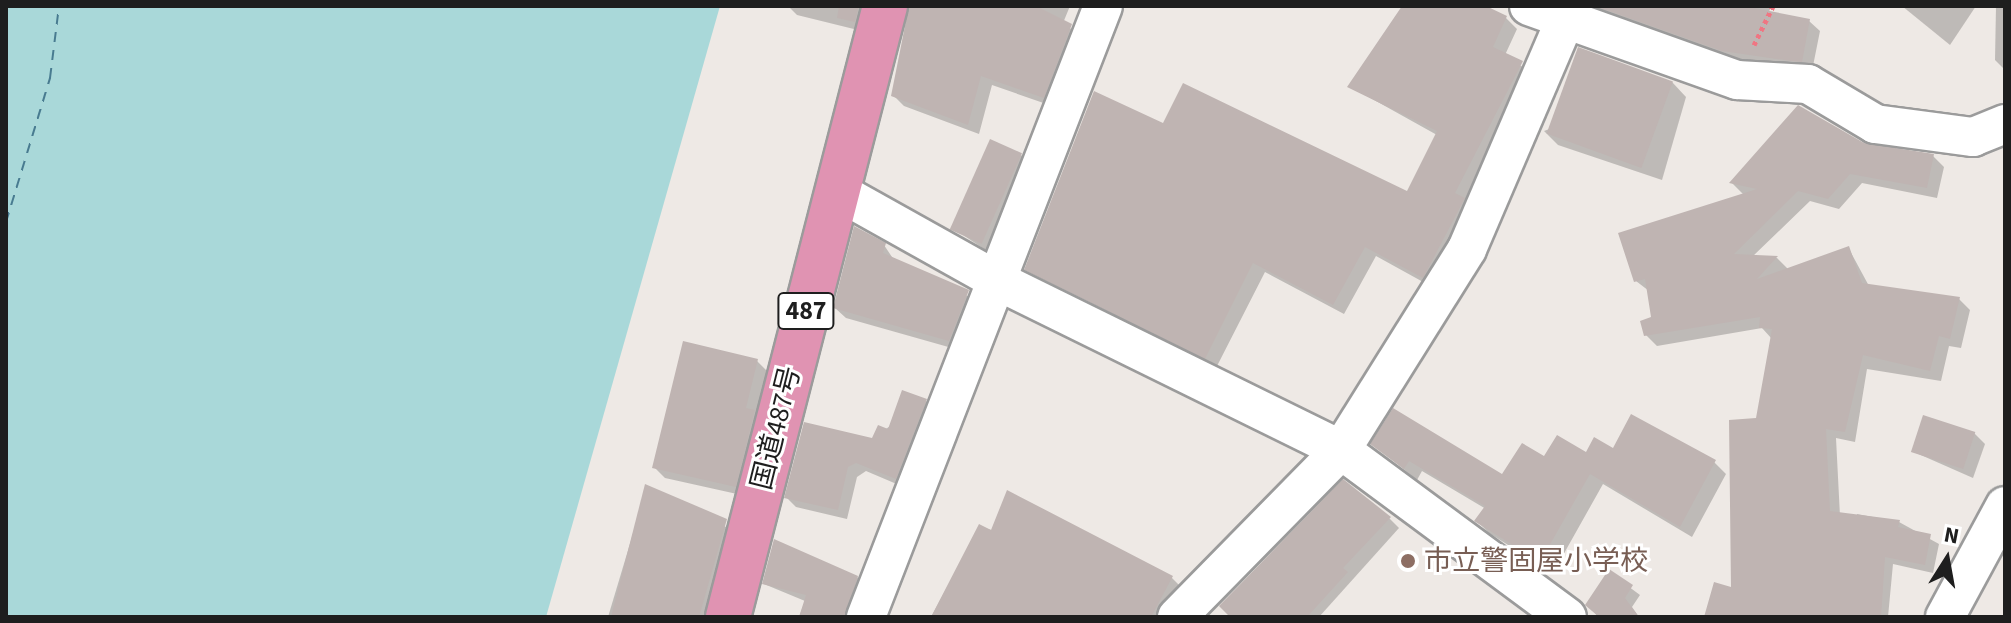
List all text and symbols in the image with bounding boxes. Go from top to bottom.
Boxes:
road number: 487 [776,289,836,333]
street label: 国道487号 [744,363,808,493]
text: N [1941,518,1962,553]
north arrow [1907,519,1987,599]
place label: 市立警固屋小学校 [1424,544,1648,578]
marker: 市立警固屋小学校 [1399,552,1417,570]

